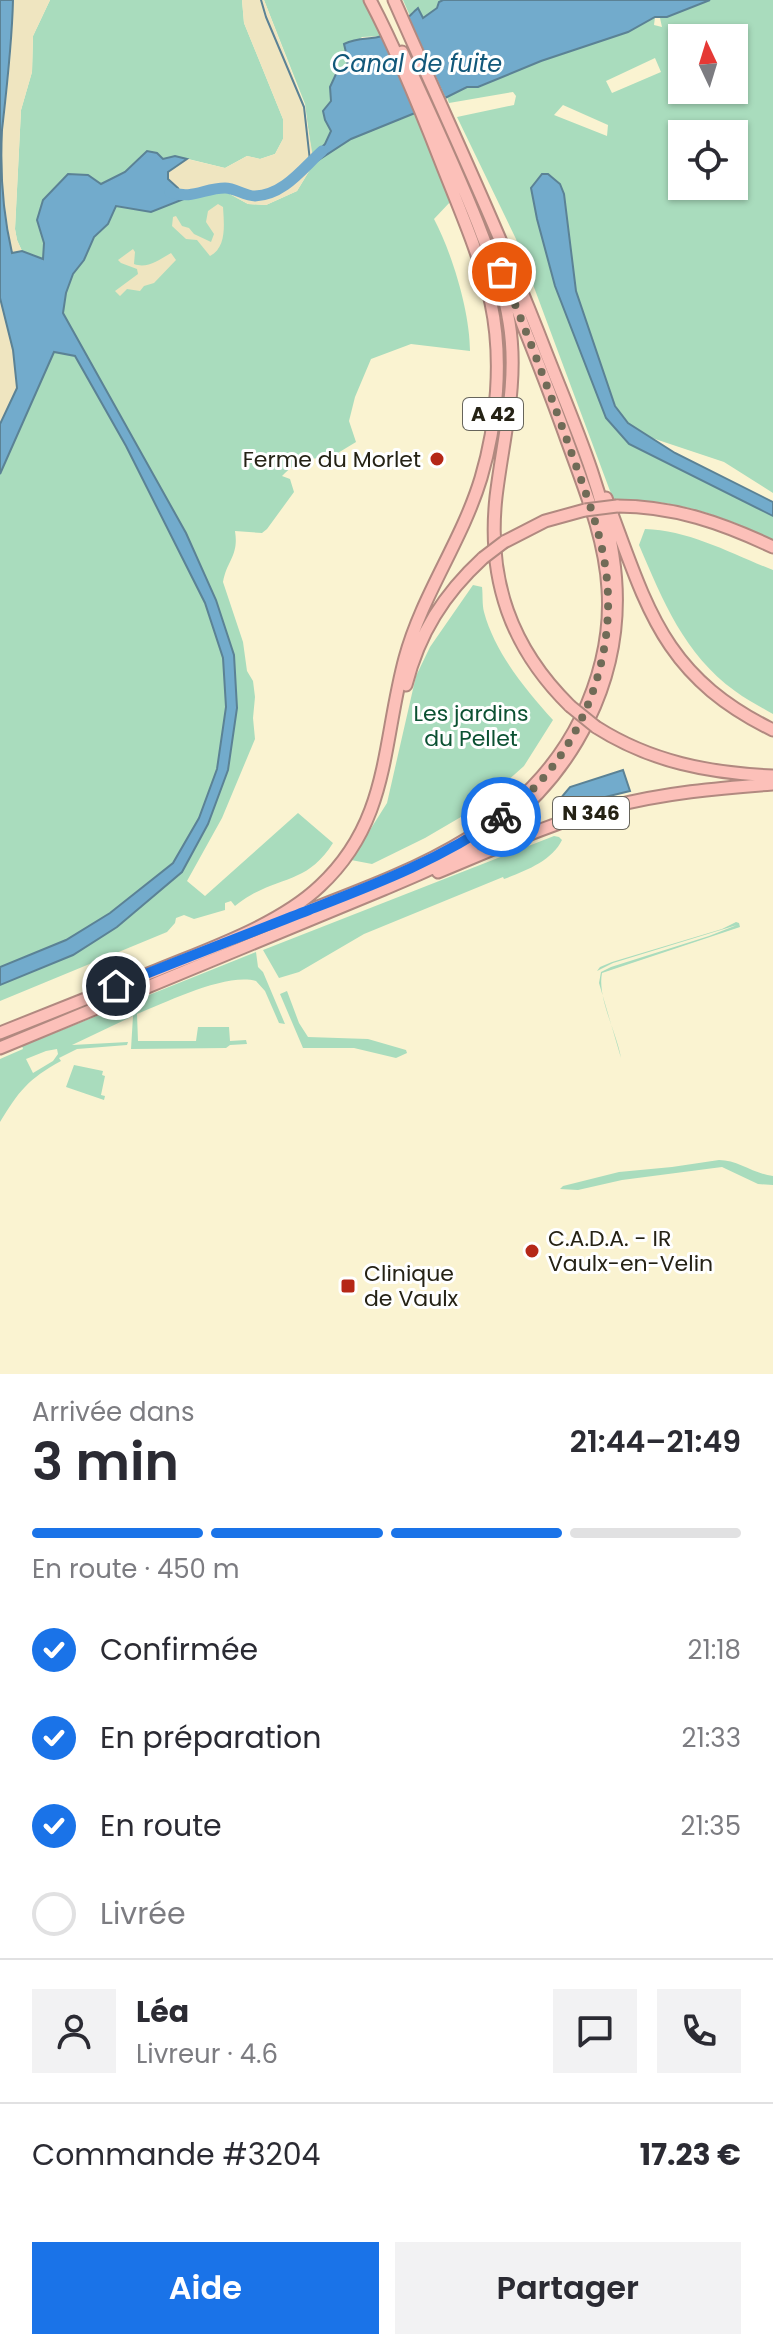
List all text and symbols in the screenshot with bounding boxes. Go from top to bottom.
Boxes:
north arrow [668,24,748,104]
map controls [668,24,748,200]
water label: Canal de fuite [332,47,502,80]
button: locate [668,120,748,200]
pin [468,238,536,306]
icon: bag [480,250,524,294]
road number: A 42 [463,398,523,430]
place label: Ferme du Morlet [243,444,421,475]
marker: Ferme du Morlet [428,450,446,468]
park label: Les jardins du Pellet [414,698,528,754]
courier [461,777,541,857]
icon: bike [479,795,523,839]
road number: N 346 [553,797,629,829]
pin [82,952,150,1020]
icon: home [94,964,138,1008]
place label: C.A.D.A. - IR Vaulx-en-Velin [548,1223,713,1279]
marker: C.A.D.A. - IR Vaulx-en-Velin [523,1242,541,1260]
place label: Clinique de Vaulx [364,1258,459,1314]
marker: Clinique de Vaulx [339,1277,357,1295]
text: Arrivée dans [32,1394,194,1430]
text: 21:44–21:49 [570,1420,741,1463]
text: 3 min [32,1425,179,1498]
text: En route · 450 m [32,1551,240,1587]
icon: check [32,1628,76,1672]
text: Confirmée [100,1628,258,1671]
text: 21:18 [687,1632,741,1668]
icon: check [32,1716,76,1760]
text: En préparation [100,1716,321,1759]
text: 21:33 [682,1720,741,1756]
icon: check [32,1804,76,1848]
text: En route [100,1804,222,1847]
text: 21:35 [681,1808,741,1844]
text: Livrée [100,1892,186,1935]
button: person [32,1989,116,2073]
button: chat [553,1989,637,2073]
button: phone [657,1989,741,2073]
text: Léa [136,1990,189,2033]
text: Livreur · 4.6 [136,2036,278,2072]
text: Commande #3204 [32,2133,320,2176]
text: 17.23 € [640,2133,741,2176]
button: Aide [32,2242,379,2334]
button: Partager [395,2242,741,2334]

